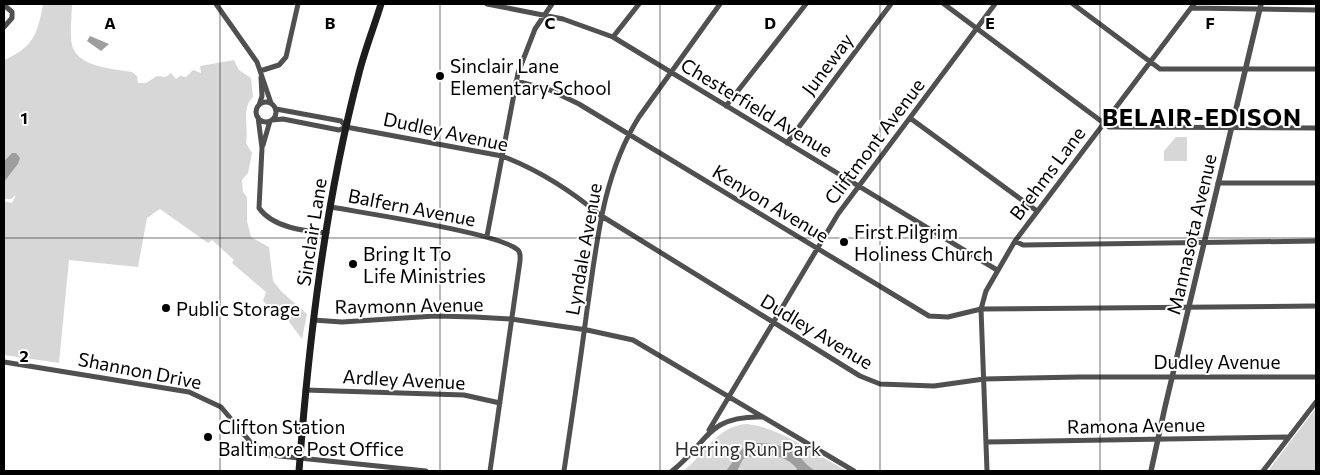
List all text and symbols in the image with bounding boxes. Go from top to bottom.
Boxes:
text: A [104,13,116,32]
text: B [325,13,336,32]
text: C [545,13,556,32]
text: D [764,13,776,32]
text: E [985,13,995,32]
text: F [1205,13,1215,32]
street label: Juneway [796,28,858,99]
street label: Chesterfield Avenue [677,53,837,161]
place label: Sinclair Lane Elementary School [450,54,611,99]
marker: Sinclair Lane Elementary School [434,70,446,82]
street label: Cliftmont Avenue [819,74,929,208]
district label: BELAIR-EDISON [1102,102,1302,131]
street label: Dudley Avenue [381,107,511,155]
text: 1 [20,108,28,127]
street label: Brehms Lane [1004,122,1090,224]
street label: Mannasota Avenue [1161,151,1221,317]
street label: Kenyon Avenue [709,159,833,247]
street label: Sinclair Lane [291,176,331,288]
street label: Lyndale Avenue [560,181,606,317]
street label: Balfern Avenue [346,183,478,231]
place label: First Pilgrim Holiness Church [854,220,993,265]
marker: First Pilgrim Holiness Church [838,236,850,248]
place label: Bring It To Life Ministries [363,242,486,287]
marker: Bring It To Life Ministries [347,258,359,270]
street label: Dudley Avenue [757,288,877,374]
street label: Raymonn Avenue [334,292,484,318]
place label: Public Storage [176,297,300,320]
marker: Public Storage [160,302,172,314]
text: 2 [19,346,29,365]
street label: Shannon Drive [76,347,204,393]
street label: Dudley Avenue [1154,350,1281,373]
street label: Ardley Avenue [342,364,466,394]
street label: Ramona Avenue [1067,412,1205,438]
place label: Clifton Station Baltimore Post Office [218,415,404,460]
marker: Clifton Station Baltimore Post Office [202,431,214,443]
park label: Herring Run Park [675,437,821,460]

